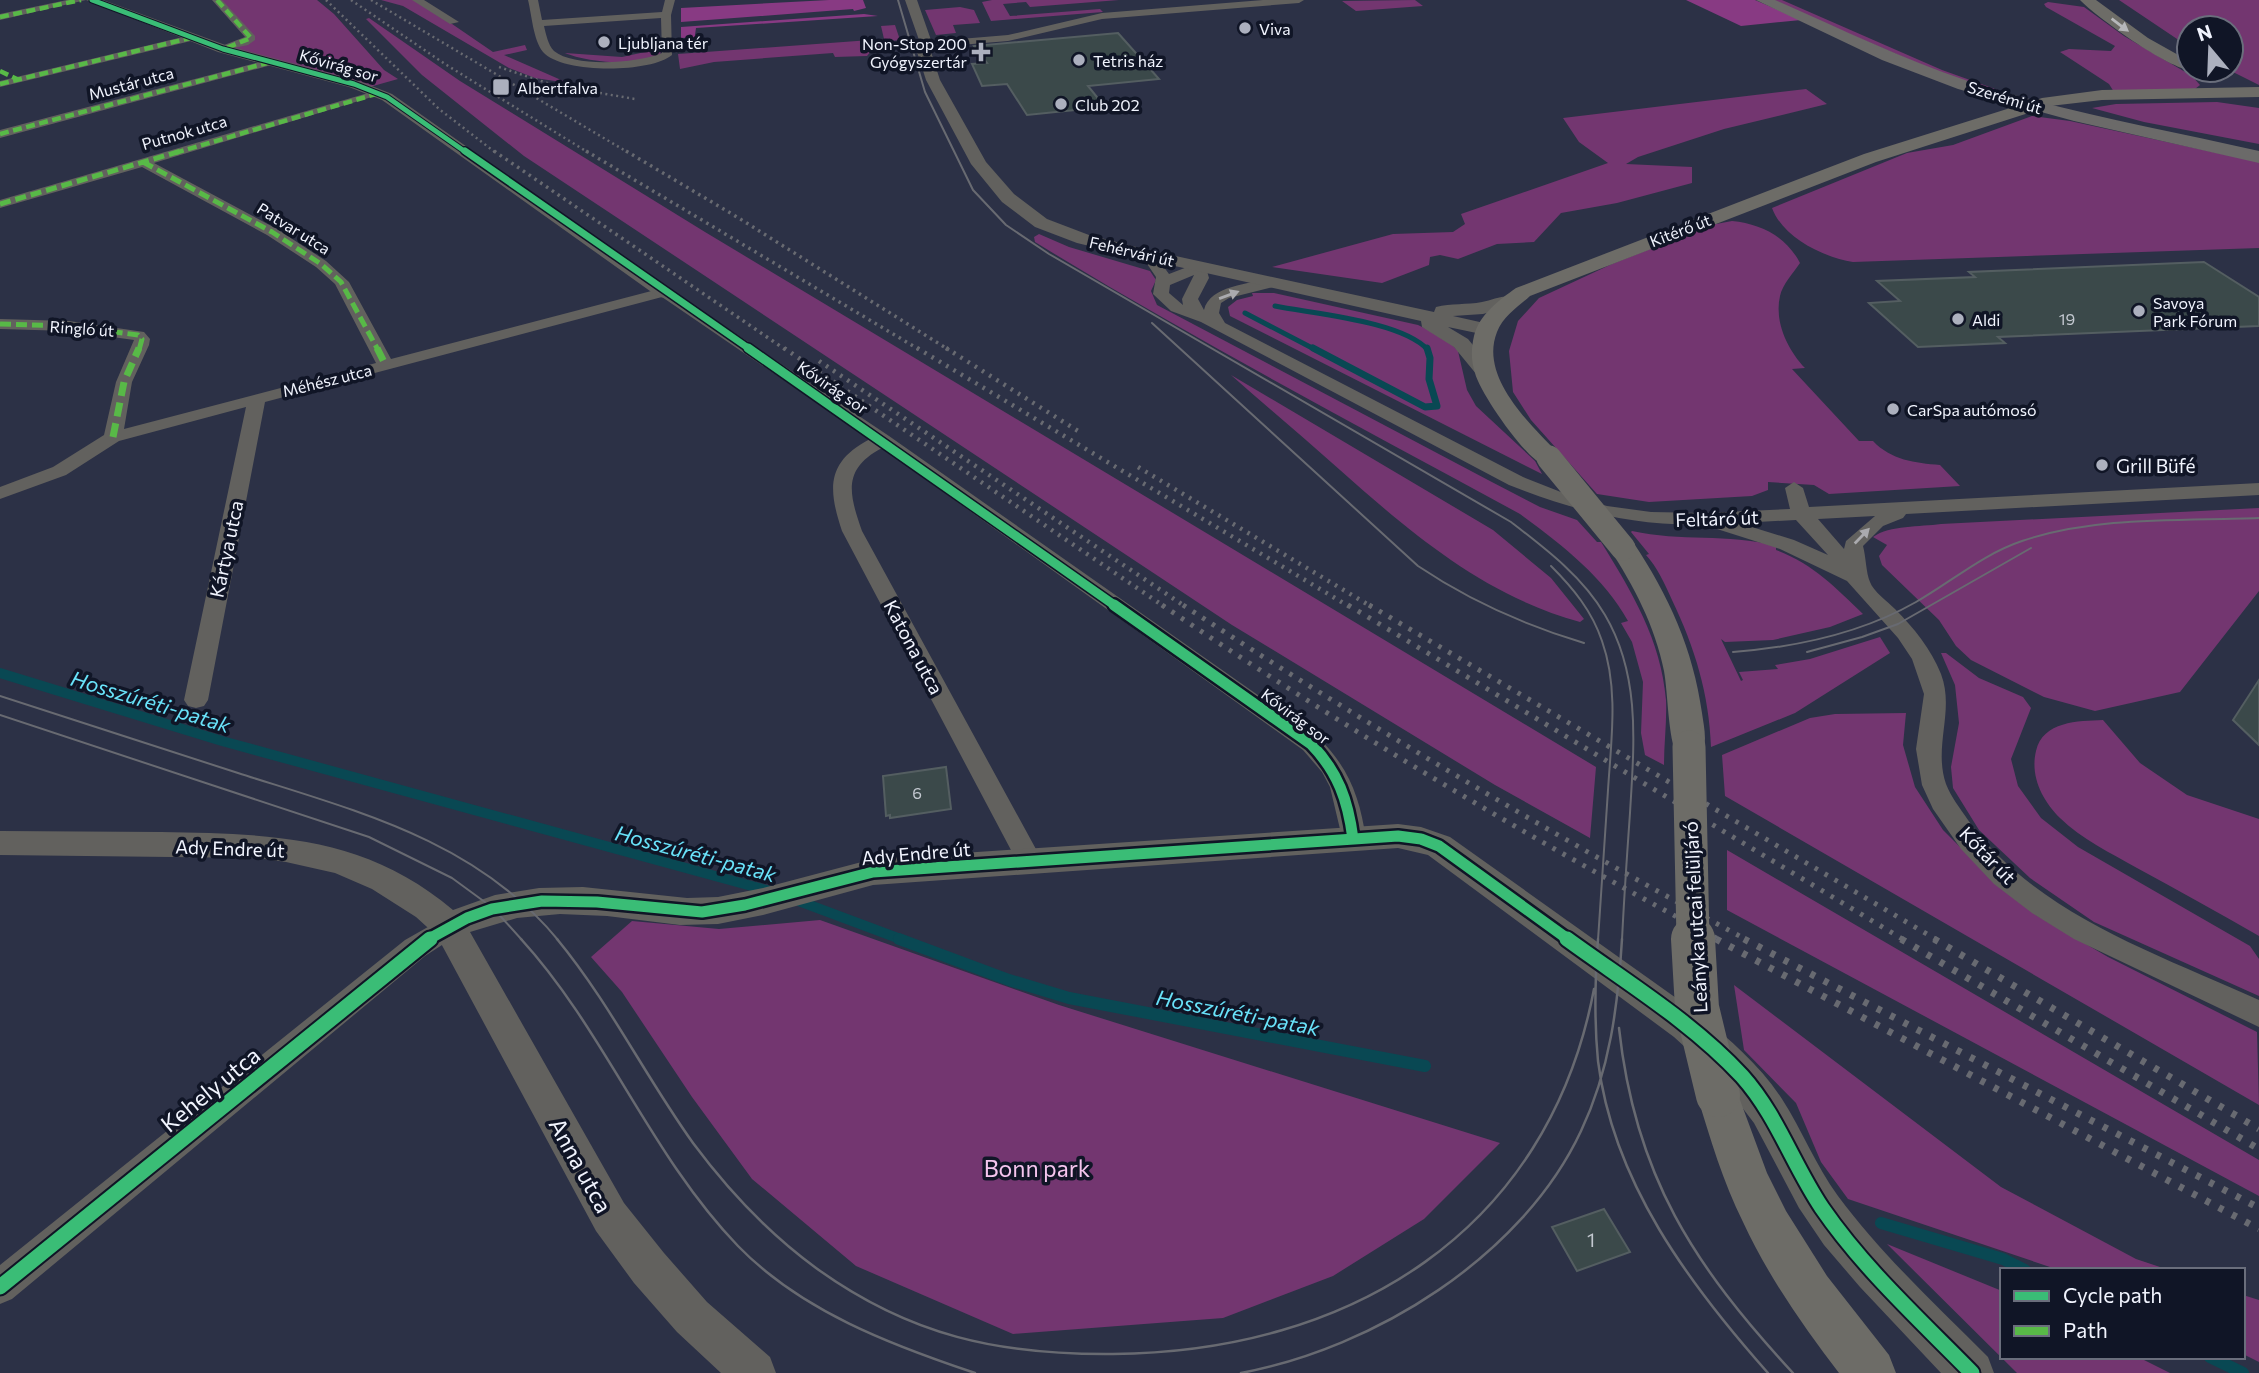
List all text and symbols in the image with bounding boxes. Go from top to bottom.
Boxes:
north arrow [2175,14,2245,84]
one-way arrow [2110,17,2128,32]
place label: Viva [1259,19,1291,38]
text: N [2194,19,2215,46]
marker: Viva [1237,20,1253,36]
place label: Ljubljana tér [618,33,709,52]
marker: Ljubljana tér [596,34,612,50]
place label: Non-Stop 200 Gyógyszertár [862,34,968,71]
marker: Non-Stop 200 Gyógyszertár [973,44,989,60]
street label: Kővirág sor [297,45,381,85]
place label: Tetris ház [1093,51,1163,70]
marker: Tetris ház [1071,52,1087,68]
street label: Mustár utca [86,63,176,103]
marker: Albertfalva [491,77,511,97]
street label: Szerémi út [1965,77,2045,117]
place label: Albertfalva [517,78,598,97]
place label: Club 202 [1075,95,1140,114]
marker: Club 202 [1053,96,1069,112]
street label: Putnok utca [139,111,229,153]
street label: Patvar utca [254,198,334,258]
street label: Kitérő út [1647,210,1714,250]
street label: Fehérvári út [1088,232,1177,270]
one-way arrow [1218,289,1239,300]
place label: Savoya Park Fórum [2153,293,2237,330]
marker: Savoya Park Fórum [2131,303,2147,319]
house number: 19 [2059,309,2075,328]
place label: Aldi [1972,310,2000,329]
marker: Aldi [1950,311,1966,327]
street label: Ringló út [49,316,115,340]
street label: Kővirág sor [794,356,872,418]
street label: Méhész utca [280,360,374,400]
place label: CarSpa autómosó [1907,400,2037,419]
marker: CarSpa autómosó [1885,401,1901,417]
place label: Grill Büfé [2116,454,2196,477]
marker: Grill Büfé [2094,457,2110,473]
street label: Kártya utca [204,498,248,600]
street label: Feltáró út [1675,505,1759,531]
one-way arrow [1853,527,1870,544]
street label: Katona utca [879,596,949,698]
water label: Hosszúréti-patak [68,665,234,737]
street label: Kővirág sor [1258,684,1335,748]
house number: 6 [912,783,922,802]
water label: Hosszúréti-patak [613,820,780,887]
street label: Leányka utcai felüljáró [1678,821,1712,1013]
street label: Kőtár út [1955,822,2021,889]
street label: Ady Endre út [175,835,285,861]
street label: Ady Endre út [860,837,972,869]
water label: Hosszúréti-patak [1154,984,1322,1040]
street label: Kehely utca [155,1040,265,1138]
street label: Anna utca [544,1113,618,1217]
park label: Bonn park [984,1154,1091,1182]
house number: 1 [1587,1228,1595,1251]
legend [2000,1268,2245,1359]
text: Cycle path [2063,1282,2162,1307]
text: Path [2063,1317,2108,1342]

